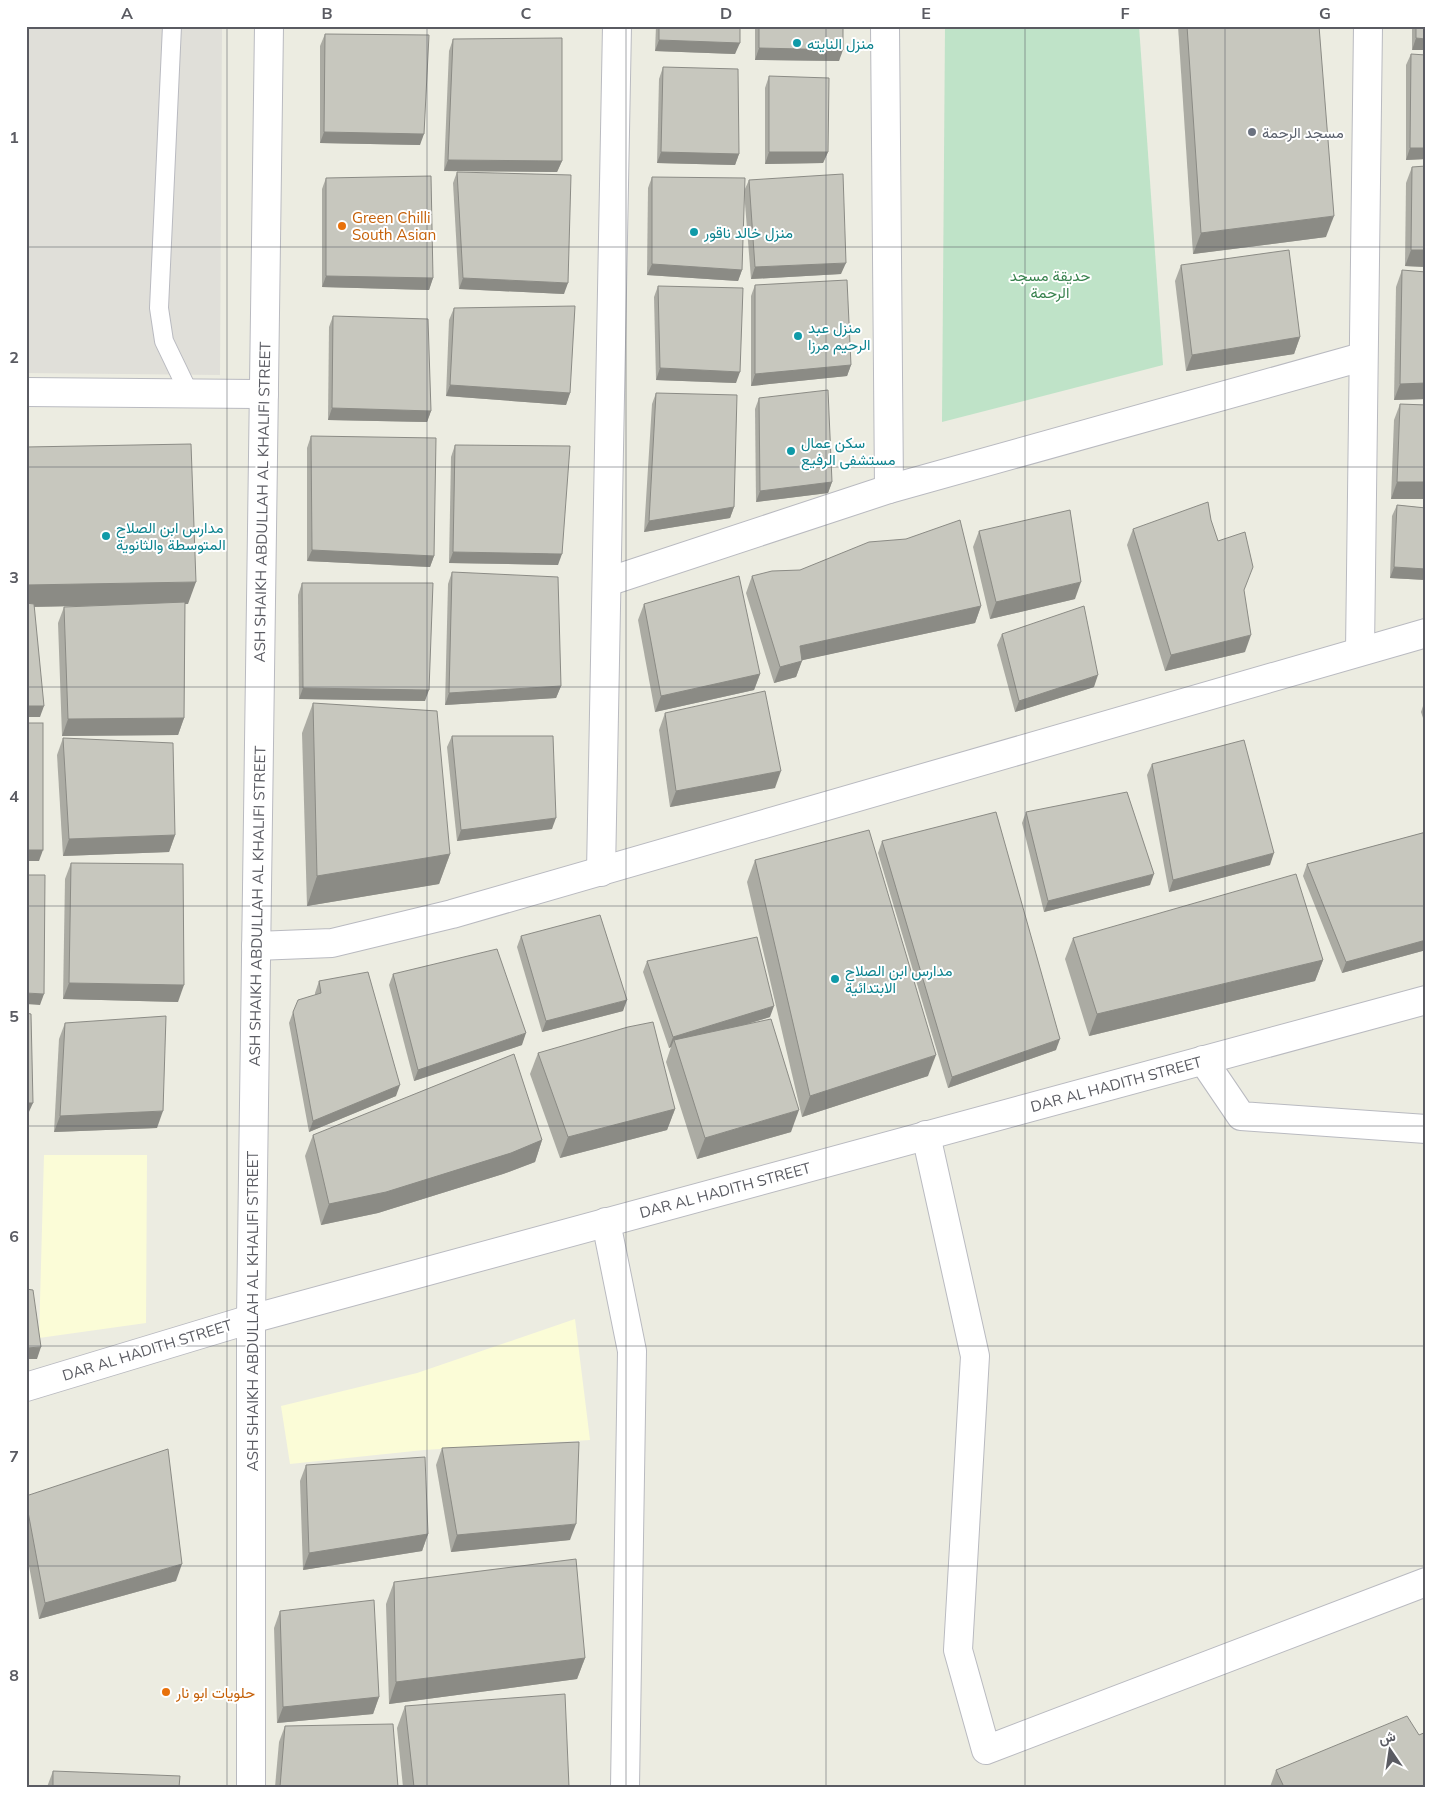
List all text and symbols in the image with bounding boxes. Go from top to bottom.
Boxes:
text: A [121,3,133,23]
text: B [321,3,333,23]
text: C [521,3,532,23]
text: D [720,3,732,23]
text: E [921,3,931,23]
text: F [1120,3,1130,23]
text: G [1319,3,1331,23]
place label: منزل النايته [807,34,874,53]
marker: منزل النايته [791,37,803,49]
place label: مسجد الرحمة [1262,123,1344,142]
marker: مسجد الرحمة [1246,126,1258,138]
text: 1 [9,127,19,147]
place label: Green Chilli South Asian [352,208,436,244]
marker: Green Chilli South Asian [336,220,348,232]
place label: منزل خالد ناقور [703,223,793,242]
marker: منزل خالد ناقور [688,226,700,238]
park label: حديقة مسجد الرحمة [1010,266,1090,302]
place label: منزل عبد الرحيم مرزا [808,318,871,355]
marker: منزل عبد الرحيم مرزا [792,330,804,342]
street label: ASH SHAIKH ABDULLAH AL KHALIFI STREET [250,342,274,662]
text: 2 [9,347,19,367]
place label: سكن عمال مستشفى الرفيع [801,433,896,471]
marker: سكن عمال مستشفى الرفيع [785,445,797,457]
place label: مدارس ابن الصلاح المتوسطة والثانوية [116,518,226,554]
marker: مدارس ابن الصلاح المتوسطة والثانوية [100,530,112,542]
text: 3 [9,567,19,587]
street label: ASH SHAIKH ABDULLAH AL KHALIFI STREET [245,746,269,1066]
text: 4 [9,786,19,806]
place label: مدارس ابن الصلاح الابتدائية [845,961,952,997]
marker: مدارس ابن الصلاح الابتدائية [829,973,841,985]
text: 5 [9,1006,19,1026]
street label: DAR AL HADITH STREET [1028,1052,1204,1116]
street label: ASH SHAIKH ABDULLAH AL KHALIFI STREET [243,1151,262,1471]
street label: DAR AL HADITH STREET [637,1158,813,1222]
text: 6 [9,1226,19,1246]
street label: DAR AL HADITH STREET [60,1315,234,1385]
text: 7 [9,1446,19,1466]
text: 8 [9,1665,19,1685]
place label: حلويات ابو نار [175,1683,255,1702]
marker: حلويات ابو نار [160,1686,172,1698]
north arrow [1364,1726,1414,1776]
text: ش [1377,1727,1397,1748]

